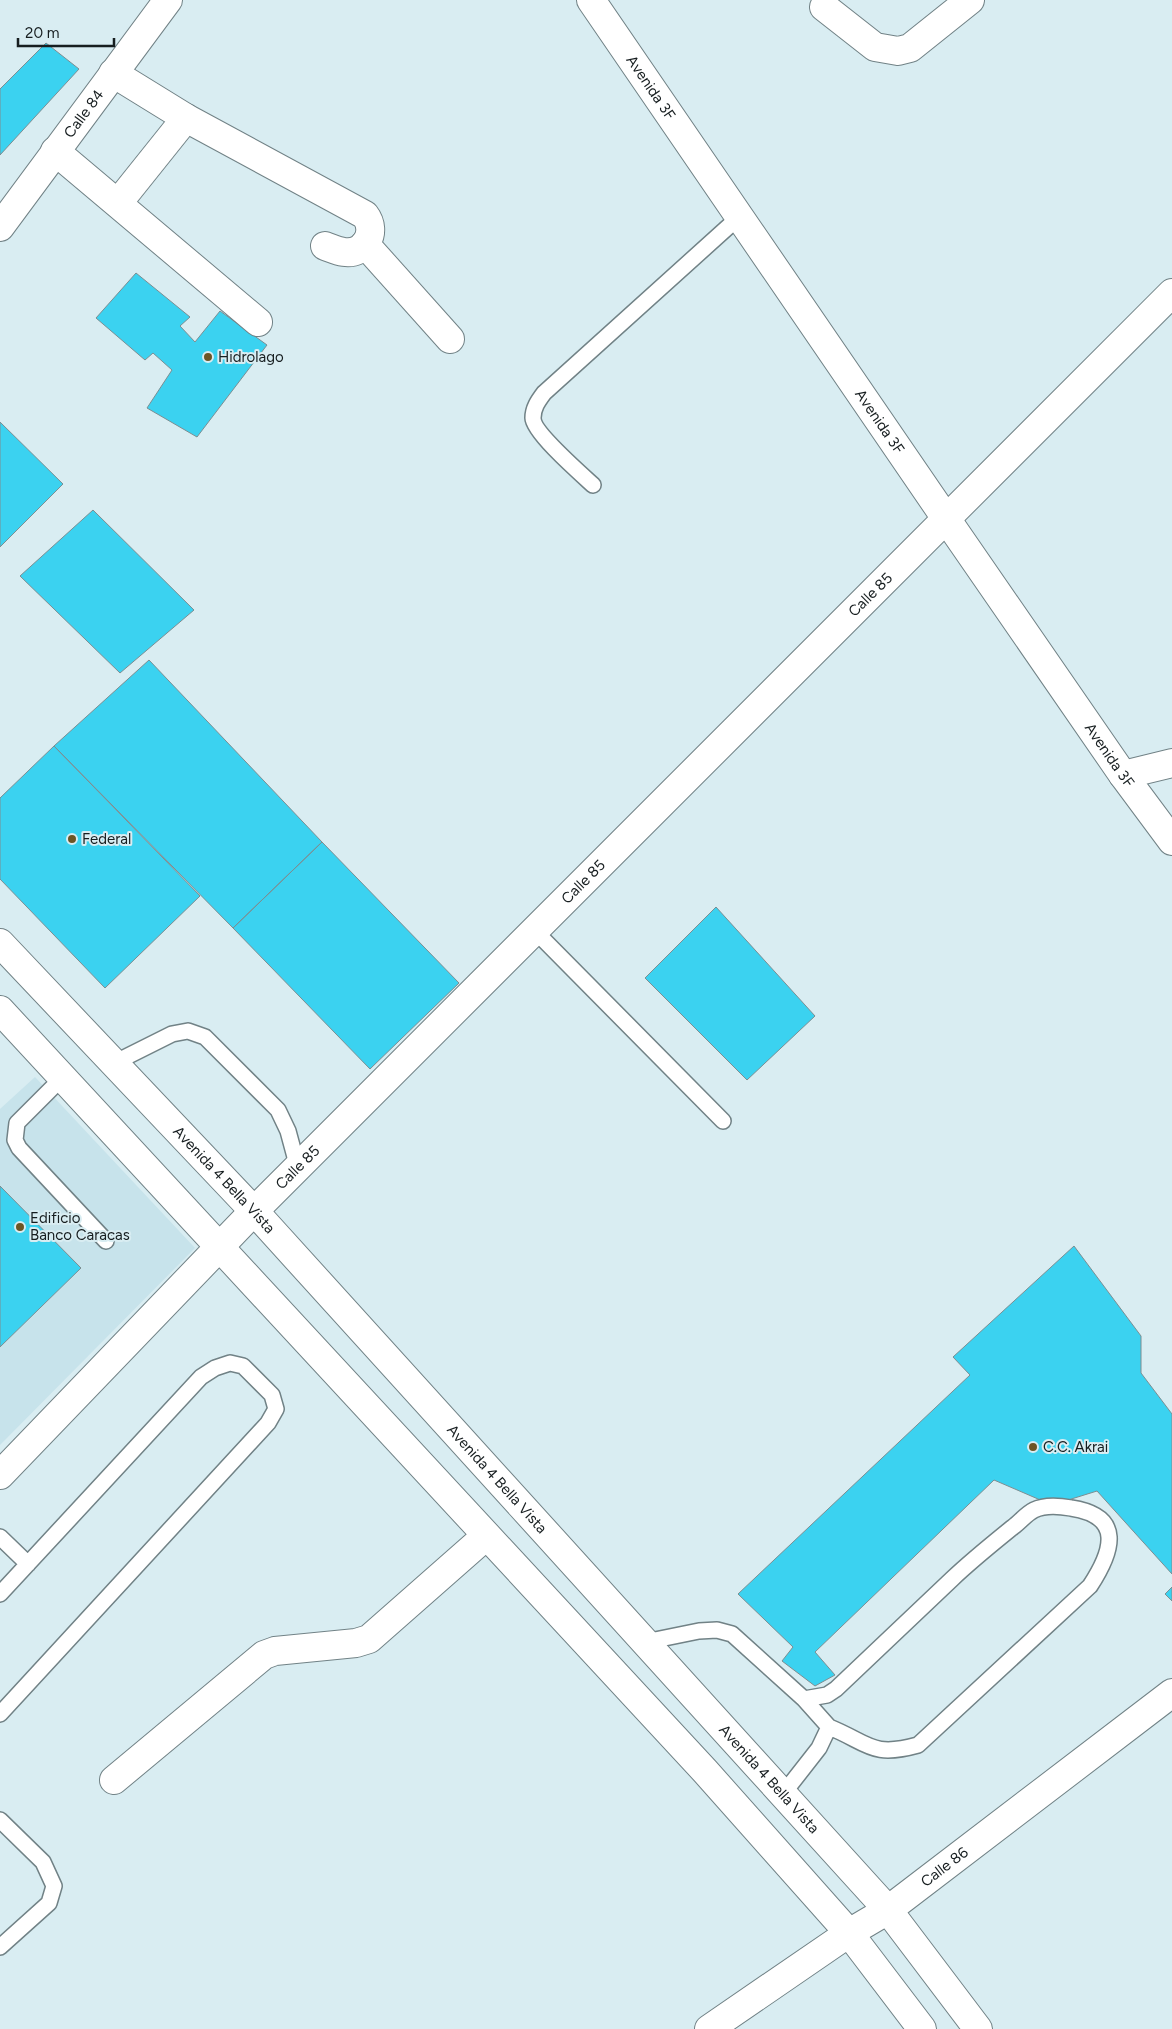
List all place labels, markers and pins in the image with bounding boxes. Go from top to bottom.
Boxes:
place label: Hidrolago [218,348,284,366]
marker: Hidrolago [202,351,214,363]
place label: Federal [82,830,131,848]
marker: Federal [66,833,78,845]
place label: Edificio Banco Caracas [30,1209,130,1244]
marker: Edificio Banco Caracas [14,1221,26,1233]
place label: C.C. Akrai [1043,1438,1108,1456]
marker: C.C. Akrai [1027,1441,1039,1453]

